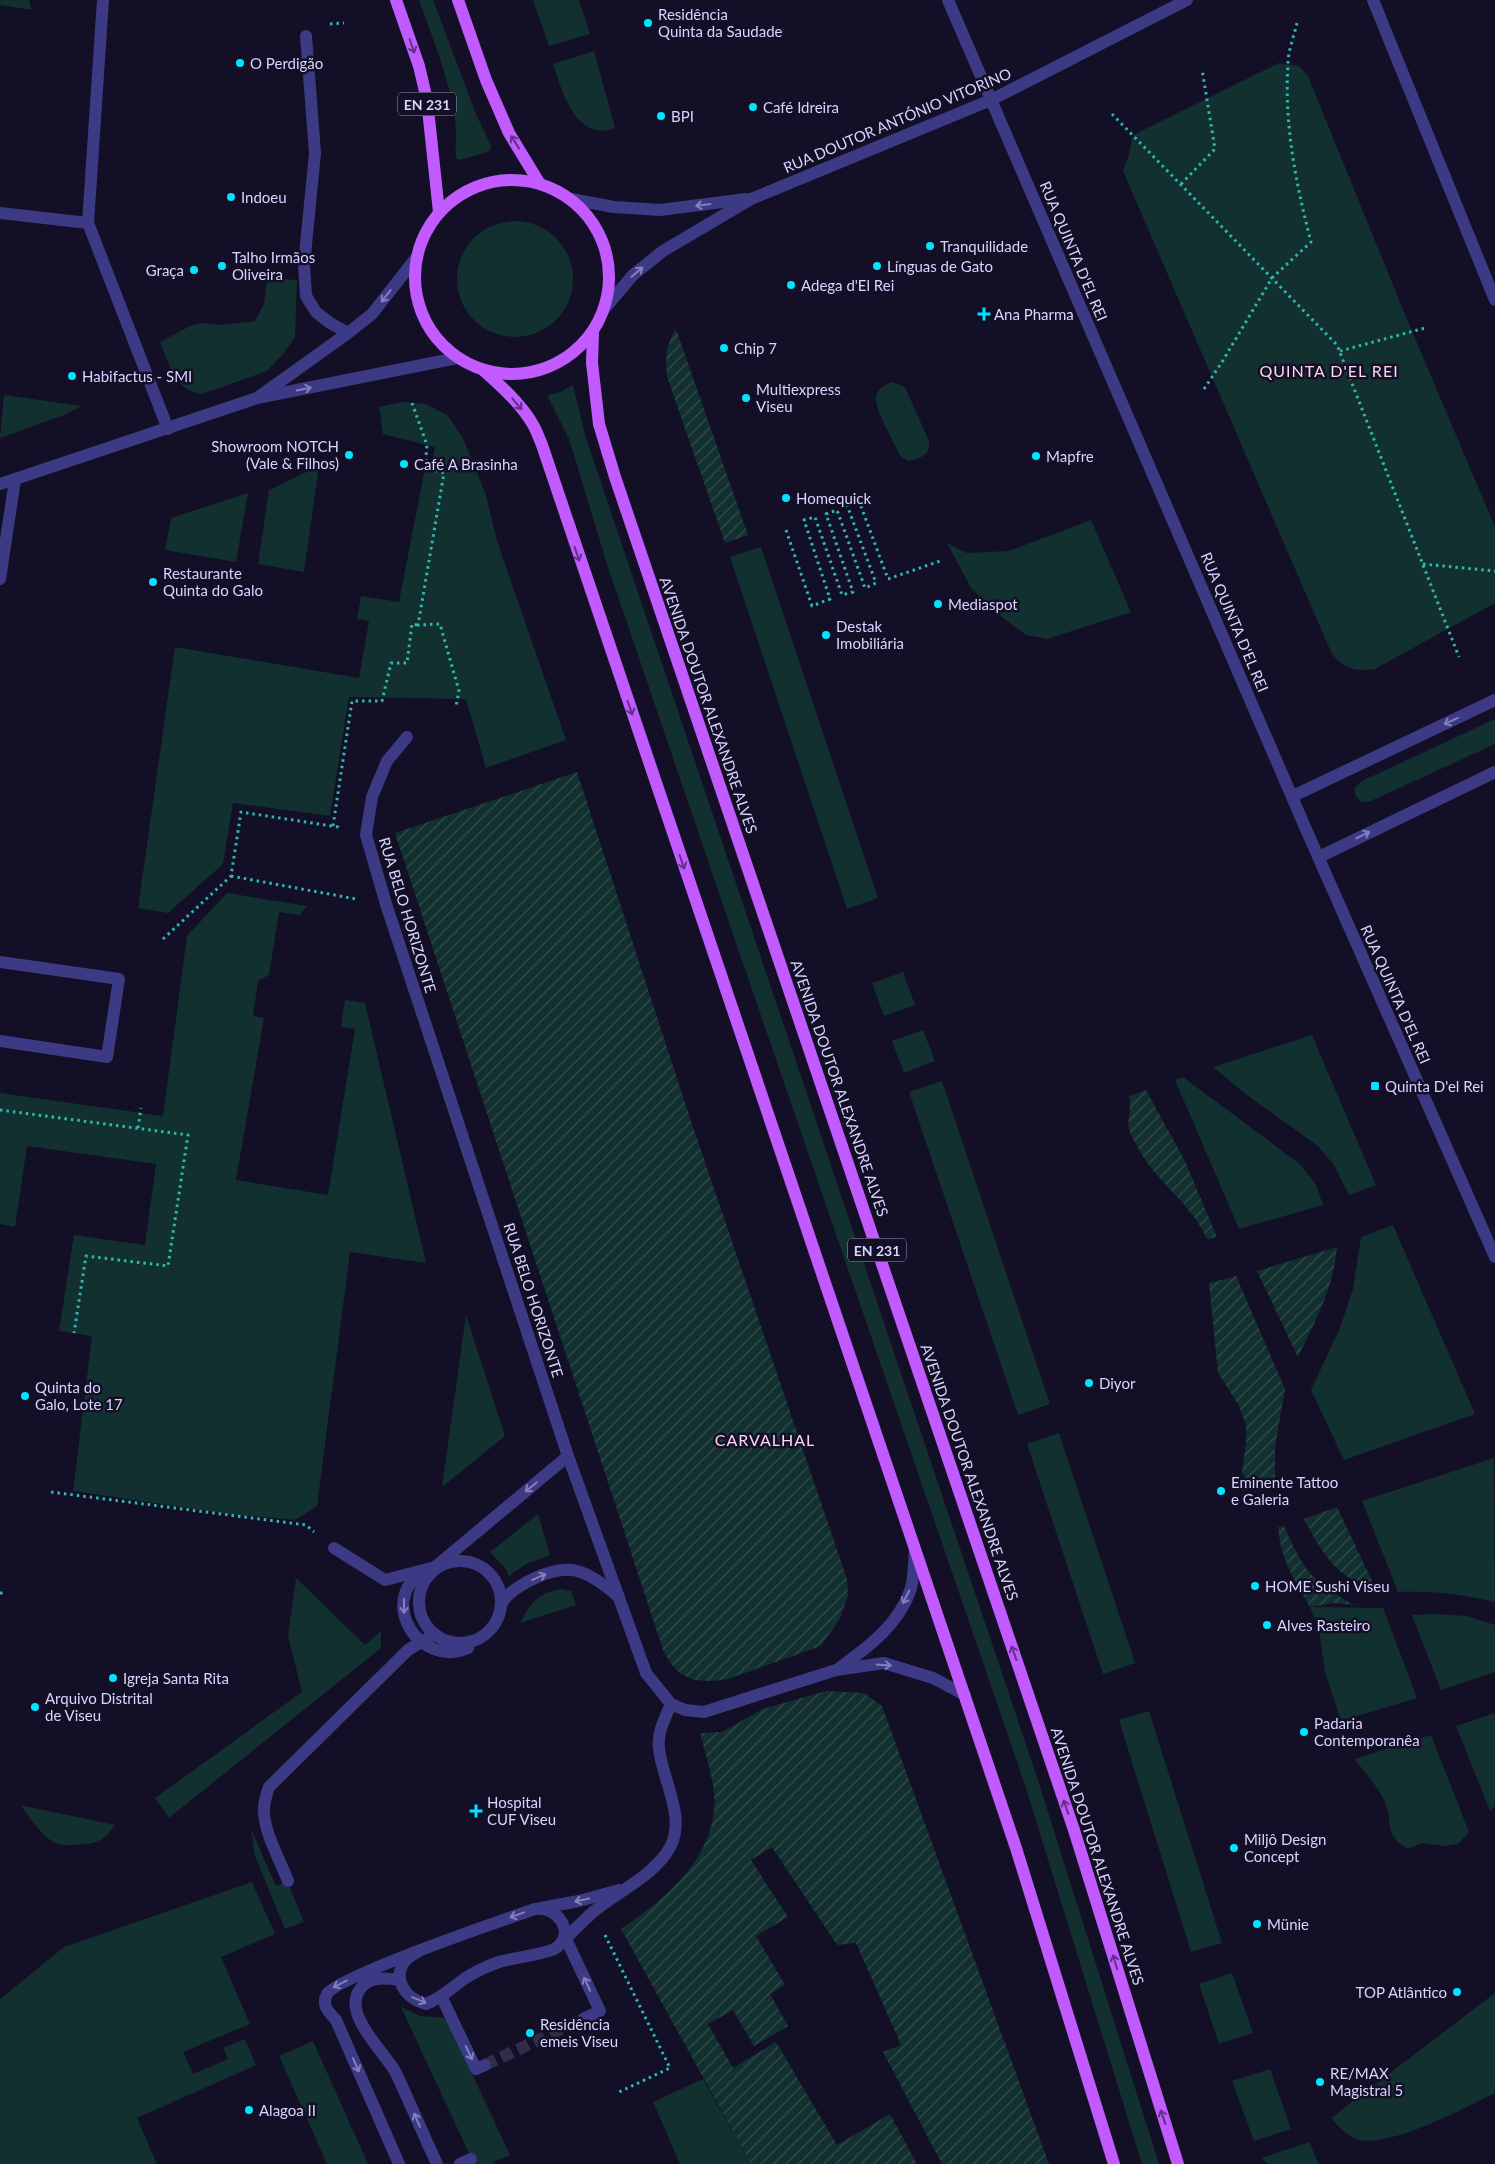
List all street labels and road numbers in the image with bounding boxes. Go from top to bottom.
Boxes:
street label: RUA DOUTOR ANTÓNIO VITORINO [780,64,1014,176]
road number: EN 231 [398,92,456,116]
street label: RUA QUINTA D'EL REI [1036,178,1112,324]
street label: RUA QUINTA D'EL REI [1197,549,1273,695]
street label: AVENIDA DOUTOR ALEXANDRE ALVES [657,574,761,836]
street label: RUA BELO HORIZONTE [376,835,440,995]
street label: RUA QUINTA D'EL REI [1357,922,1435,1066]
street label: AVENIDA DOUTOR ALEXANDRE ALVES [788,957,892,1219]
street label: RUA BELO HORIZONTE [500,1220,568,1380]
road number: EN 231 [848,1238,906,1262]
street label: AVENIDA DOUTOR ALEXANDRE ALVES [918,1341,1022,1603]
street label: AVENIDA DOUTOR ALEXANDRE ALVES [1048,1725,1148,1987]

